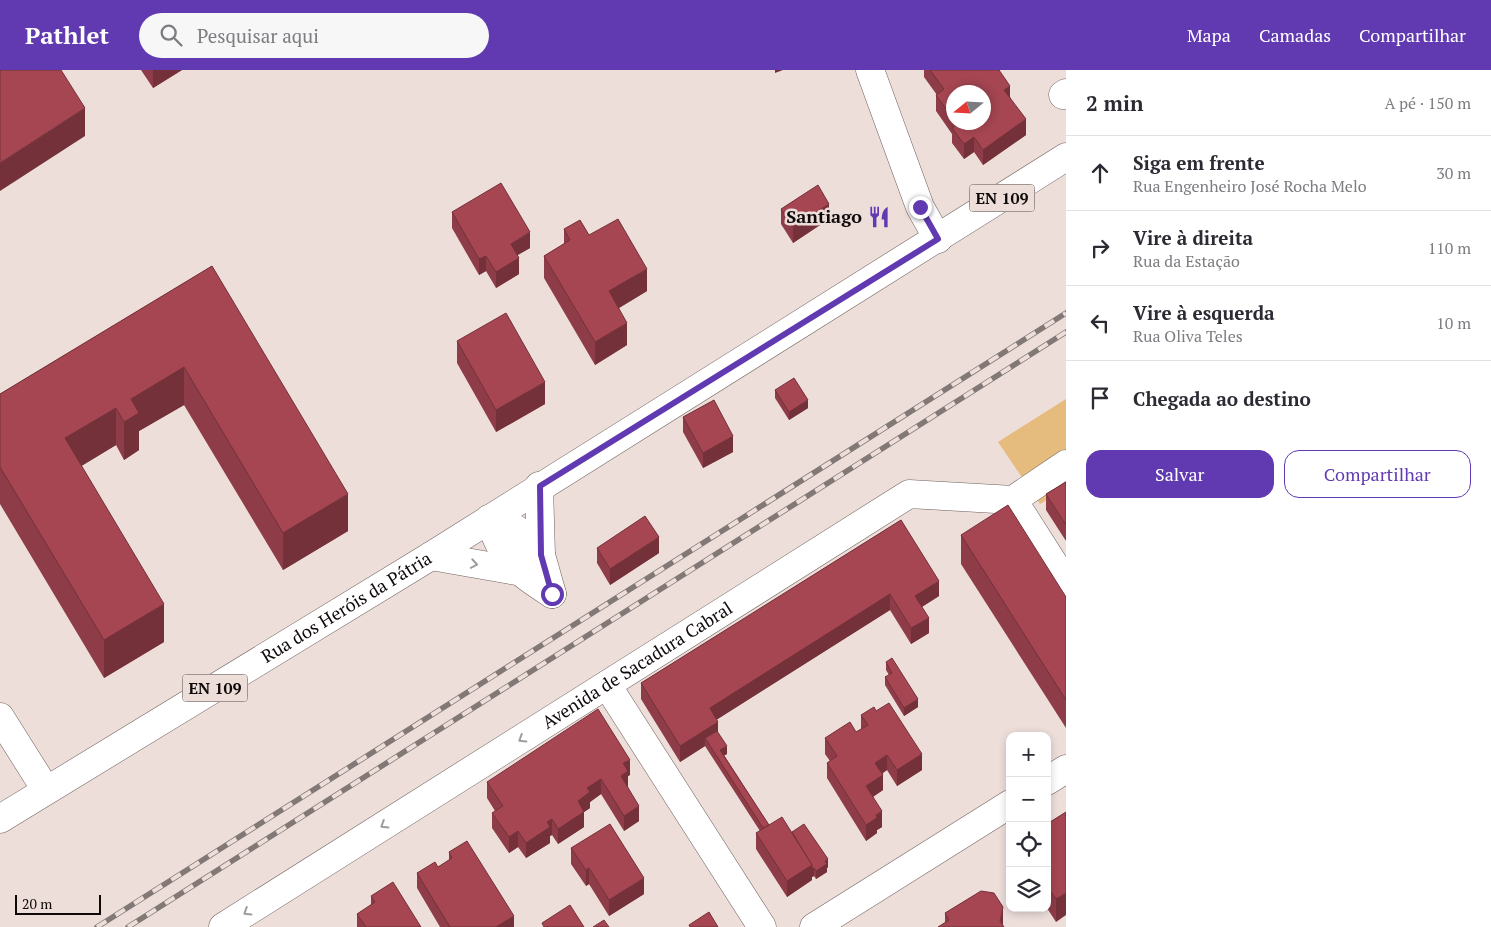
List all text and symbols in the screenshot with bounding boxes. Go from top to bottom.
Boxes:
search box [139,13,489,58]
text: Pathlet [25,19,109,51]
icon: search [157,21,185,49]
text: Pesquisar aqui [197,23,319,48]
text: Mapa [1187,23,1231,47]
text: Camadas [1259,23,1331,47]
text: Compartilhar [1359,23,1466,47]
north arrow [946,85,991,130]
text: 2 min [1086,89,1143,117]
text: A pé · 150 m [1384,92,1471,114]
text: Siga em frente [1133,150,1265,175]
icon: ahead [1086,159,1114,187]
text: 30 m [1436,162,1471,184]
text: Rua Engenheiro José Rocha Melo [1133,175,1367,197]
road number: EN 109 [970,185,1034,212]
route end [909,196,932,219]
place label: Santiago [786,204,862,228]
restaurant icon: Santiago [866,204,892,230]
text: Vire à direita [1133,225,1253,250]
icon: right [1086,234,1114,262]
text: 110 m [1428,237,1471,259]
text: Rua da Estação [1133,250,1240,272]
text: Vire à esquerda [1133,300,1275,325]
icon: left [1086,309,1114,337]
text: 10 m [1436,312,1471,334]
text: Rua Oliva Teles [1133,325,1243,347]
icon: arrive [1086,384,1114,412]
text: Chegada ao destino [1133,386,1311,411]
button: Salvar [1086,450,1274,498]
button: Compartilhar [1284,450,1471,498]
street label: Rua dos Heróis da Pátria [256,546,436,668]
one-way arrow [469,558,478,568]
route start [541,583,564,606]
street label: Avenida de Sacadura Cabral [537,596,737,734]
road number: EN 109 [182,674,248,702]
one-way arrow [518,732,527,742]
map controls [1006,732,1051,912]
button: + [1006,732,1051,777]
button: − [1006,777,1051,822]
one-way arrow [381,819,390,829]
button: locate [1006,822,1051,867]
button: layers [1006,867,1051,912]
scale bar [15,892,101,915]
text: 20 m [22,894,52,913]
one-way arrow [243,906,253,915]

